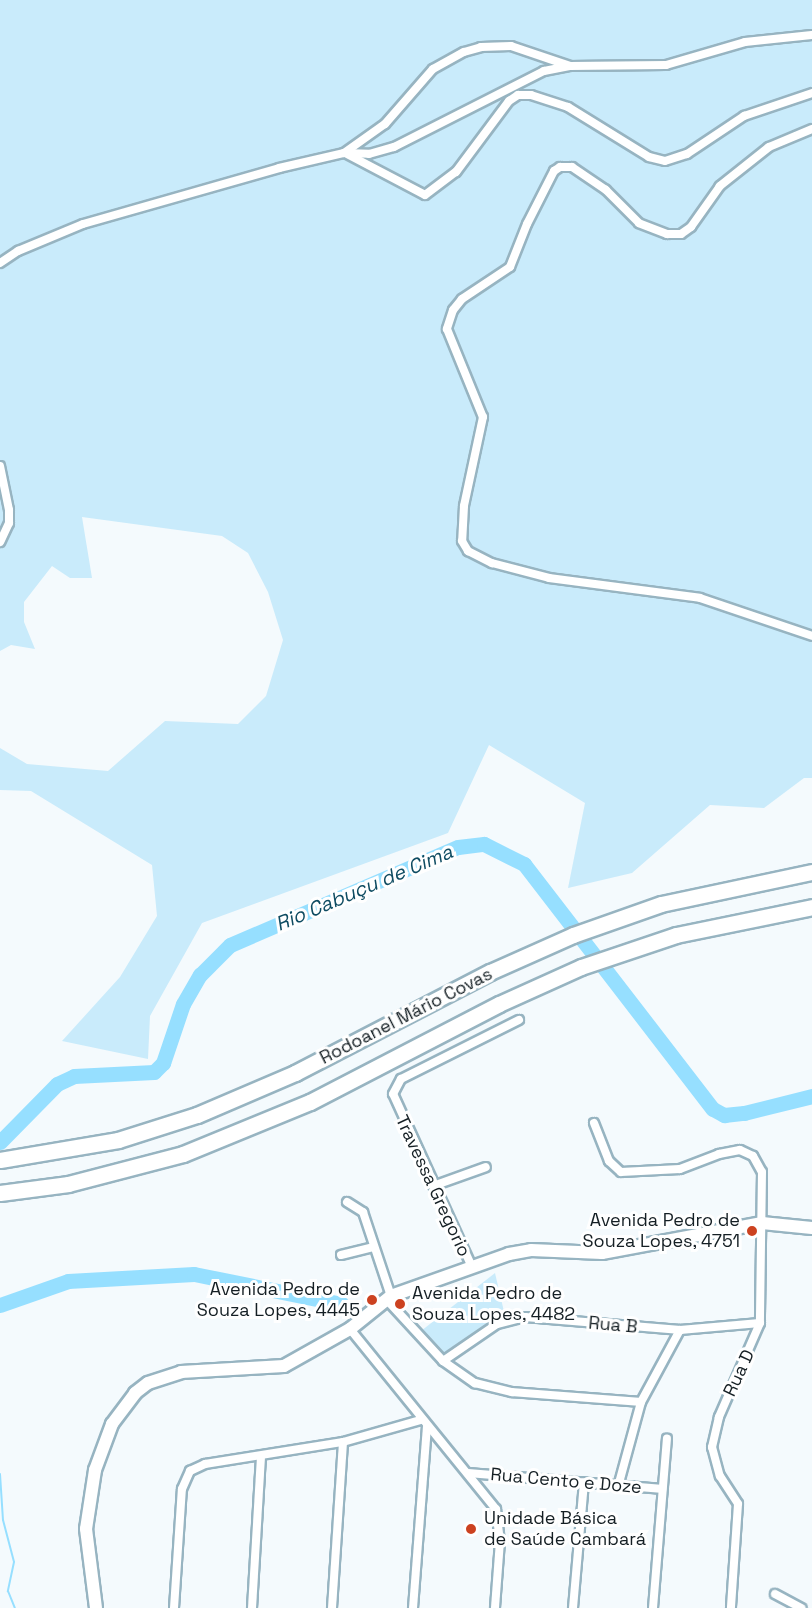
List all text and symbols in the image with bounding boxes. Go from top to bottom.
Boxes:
water label: Rio Cabuçu de Cima [272,840,456,936]
street label: Rodoanel Mário Covas [316,963,496,1069]
street label: Travessa Gregorio [391,1112,475,1260]
place label: Avenida Pedro de Souza Lopes, 4751 [582,1210,740,1252]
marker: Avenida Pedro de Souza Lopes, 4751 [745,1224,759,1238]
place label: Avenida Pedro de Souza Lopes, 4445 [196,1279,360,1322]
place label: Avenida Pedro de Souza Lopes, 4482 [412,1283,576,1326]
marker: Avenida Pedro de Souza Lopes, 4445 [365,1293,379,1307]
marker: Avenida Pedro de Souza Lopes, 4482 [393,1297,407,1311]
street label: Rua B [588,1312,638,1338]
street label: Rua D [719,1346,759,1400]
street label: Rua Cento e Doze [489,1464,643,1498]
place label: Unidade Básica de Saúde Cambará [484,1508,646,1550]
marker: Unidade Básica de Saúde Cambará [462,1520,480,1538]

